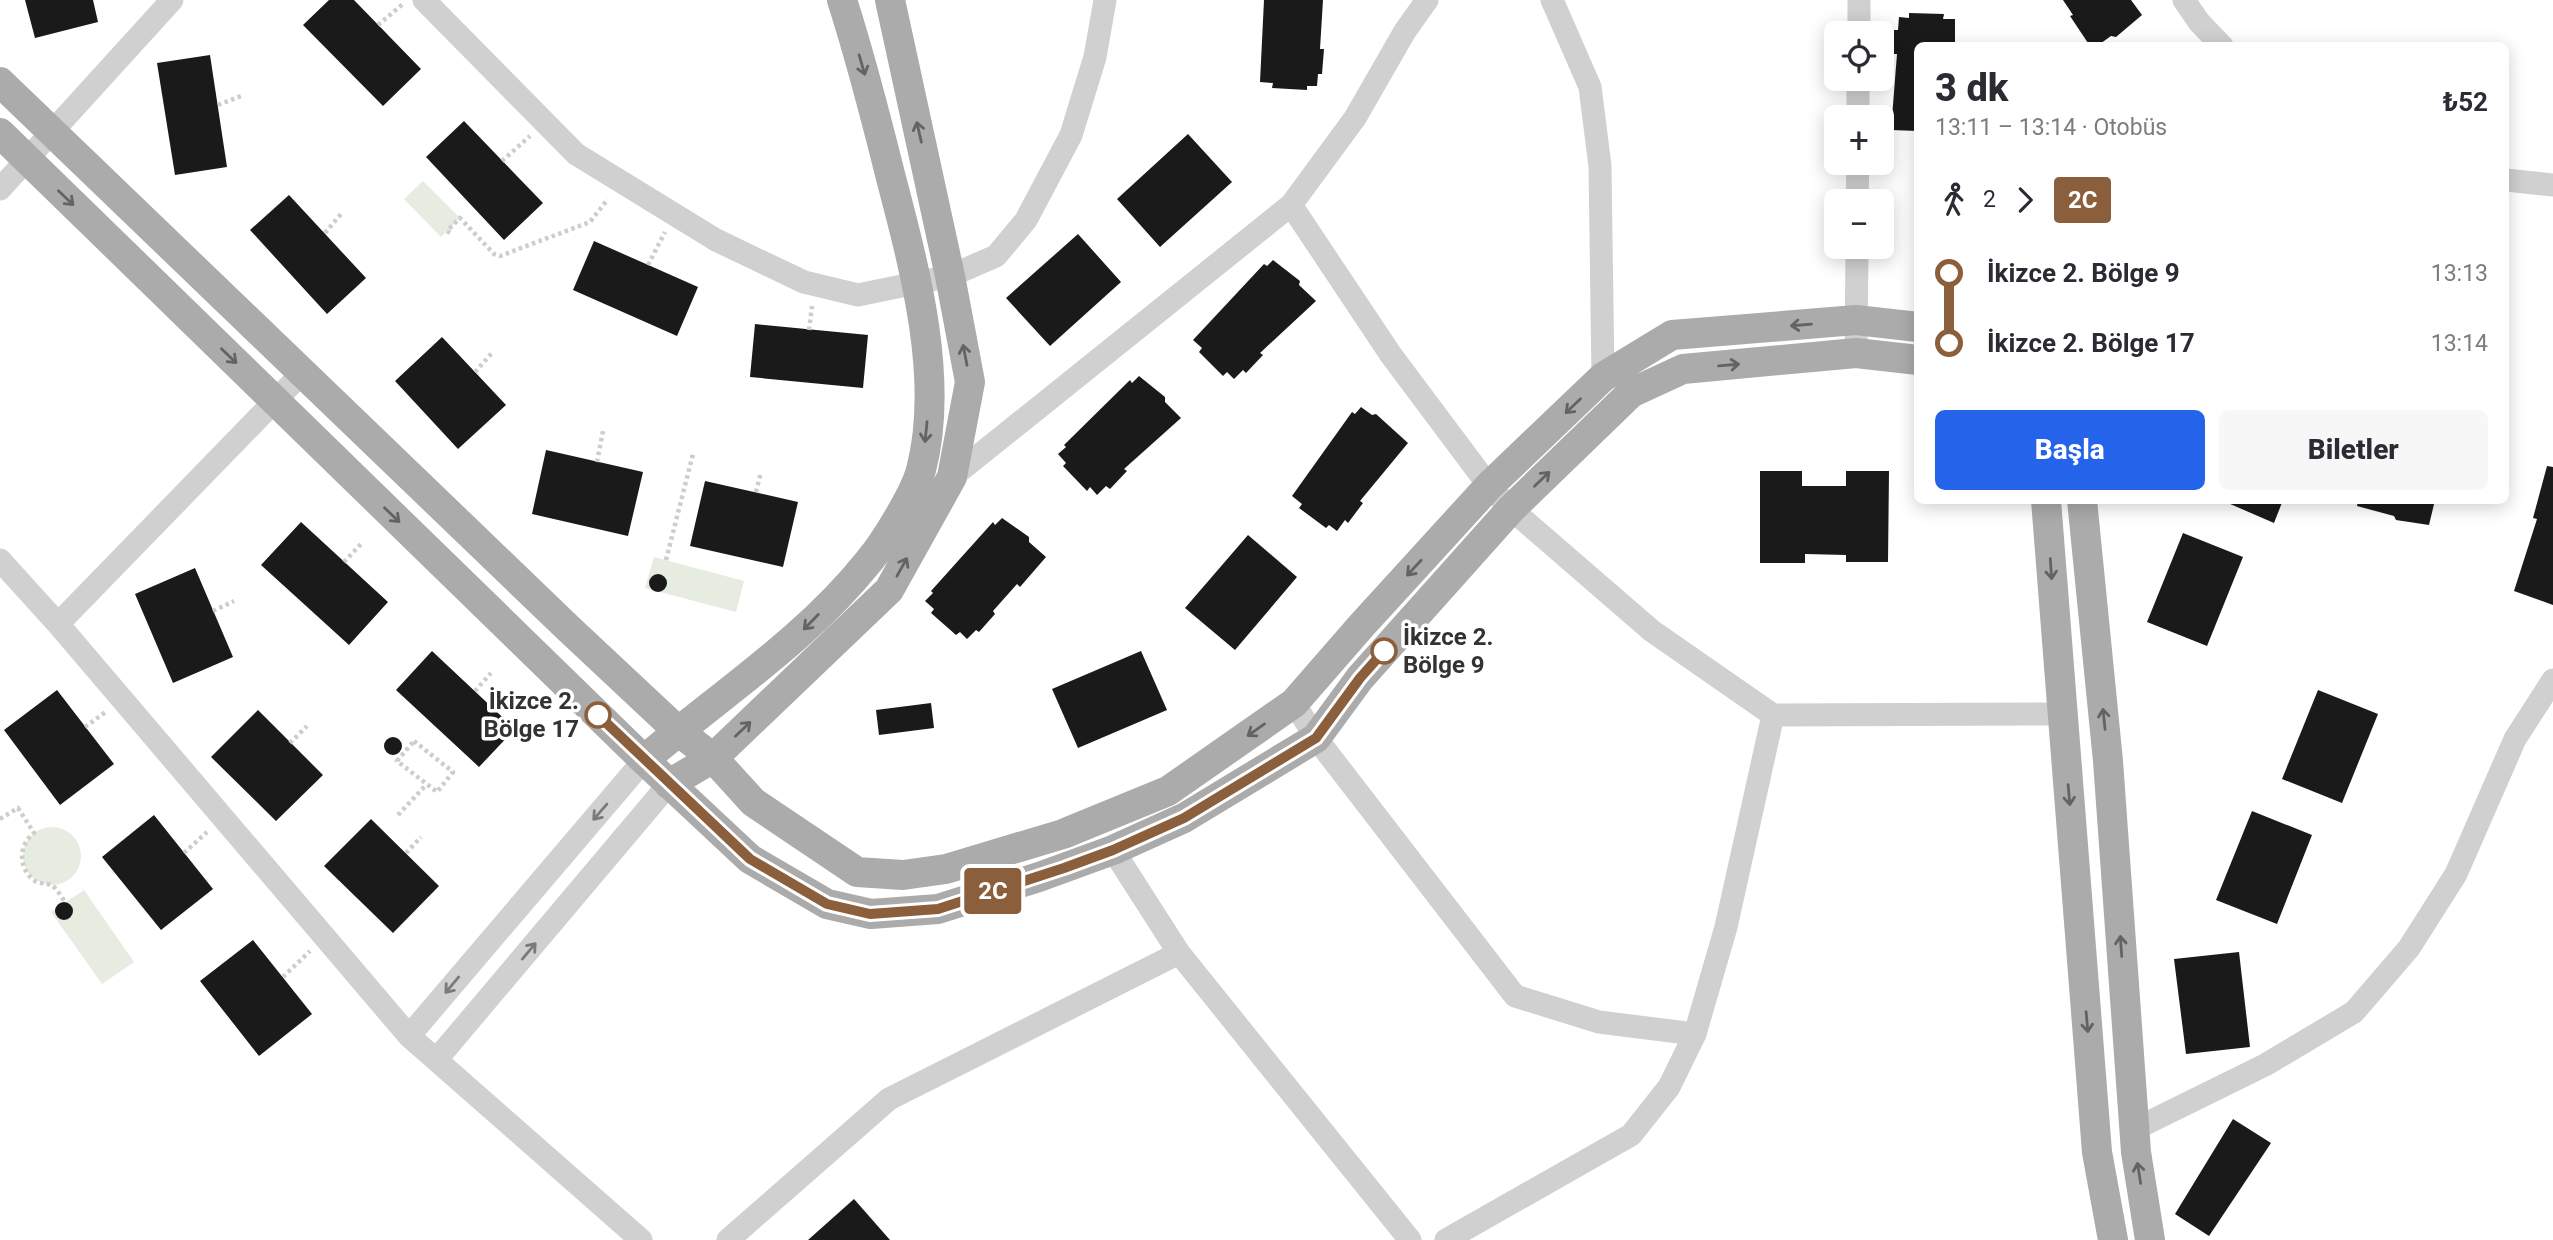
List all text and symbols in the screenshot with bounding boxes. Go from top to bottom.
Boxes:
map controls [1824,21,1894,259]
button: locate [1824,21,1894,91]
one-way arrow [857,54,870,76]
text: 3 dk [1935,66,2008,110]
text: ₺52 [2443,87,2488,117]
button: + [1824,105,1894,175]
text: 13:11 – 13:14 · Otobüs [1935,114,2167,141]
one-way arrow [912,121,925,144]
icon: walk [1935,181,1973,219]
icon: forward [2006,181,2044,219]
text: 2 [1983,186,1996,213]
text: 2C [2068,186,2097,214]
one-way arrow [57,189,74,206]
button: − [1824,189,1894,259]
text: İkizce 2. Bölge 9 [1987,258,2180,288]
text: 13:13 [2431,260,2488,287]
one-way arrow [1790,319,1813,332]
text: İkizce 2. Bölge 17 [1987,328,2195,358]
text: 13:14 [2431,330,2488,357]
one-way arrow [958,344,971,367]
one-way arrow [221,348,238,365]
one-way arrow [1718,358,1740,371]
one-way arrow [1565,397,1582,414]
button: Başla [1935,410,2205,490]
button: Biletler [2219,410,2488,490]
one-way arrow [919,420,932,443]
one-way arrow [1533,470,1550,487]
one-way arrow [384,506,401,523]
one-way arrow [2045,557,2058,580]
one-way arrow [895,558,909,578]
one-way arrow [1405,559,1422,576]
one-way arrow [803,613,820,630]
place label: İkizce 2. Bölge 9 [1403,623,1493,679]
marker: İkizce 2. Bölge 9 [1371,638,1397,664]
place label: İkizce 2. Bölge 17 [484,687,579,743]
marker: İkizce 2. Bölge 17 [585,702,611,728]
one-way arrow [2097,708,2110,731]
one-way arrow [735,721,752,738]
one-way arrow [1247,723,1266,737]
one-way arrow [2063,784,2076,806]
one-way arrow [592,803,608,821]
line badge: 2C [962,868,1024,914]
text: 2C [978,877,1008,905]
one-way arrow [2114,935,2127,958]
one-way arrow [521,942,537,960]
one-way arrow [444,976,460,994]
one-way arrow [2081,1010,2094,1033]
one-way arrow [2133,1162,2146,1184]

